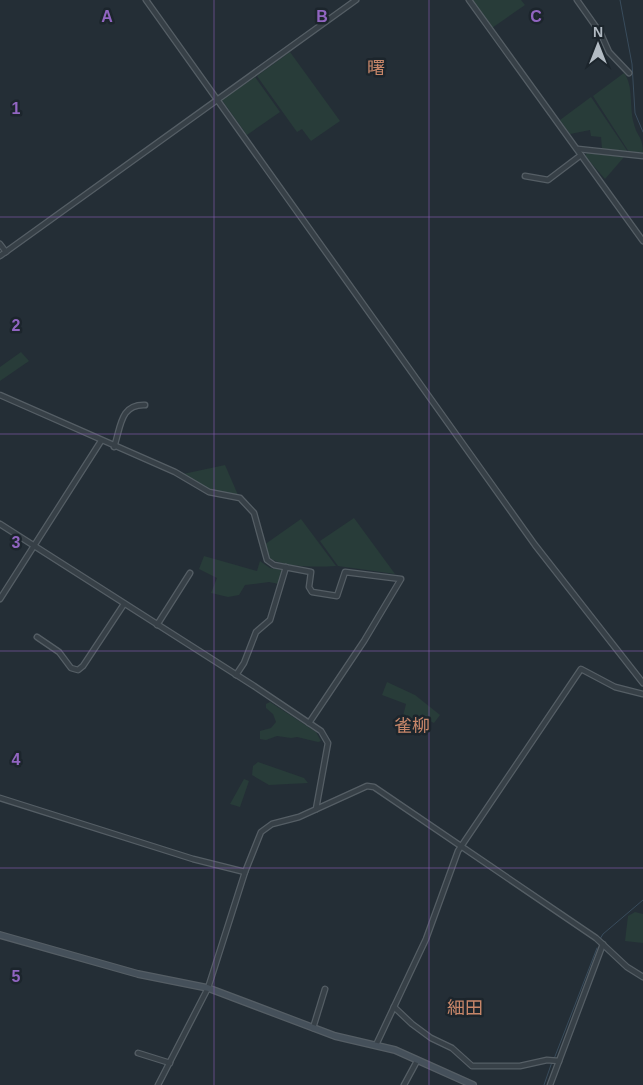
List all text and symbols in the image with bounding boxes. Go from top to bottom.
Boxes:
text: A [101,8,113,25]
text: B [316,8,328,25]
text: C [530,8,542,25]
north arrow [573,20,623,70]
text: N [593,24,603,40]
district label: 曙 [367,58,385,78]
text: 1 [12,100,21,117]
text: 2 [12,317,21,334]
text: 3 [12,534,21,551]
district label: 雀柳 [394,716,430,736]
text: 4 [12,751,21,768]
text: 5 [12,968,21,985]
district label: 細田 [447,998,483,1018]

